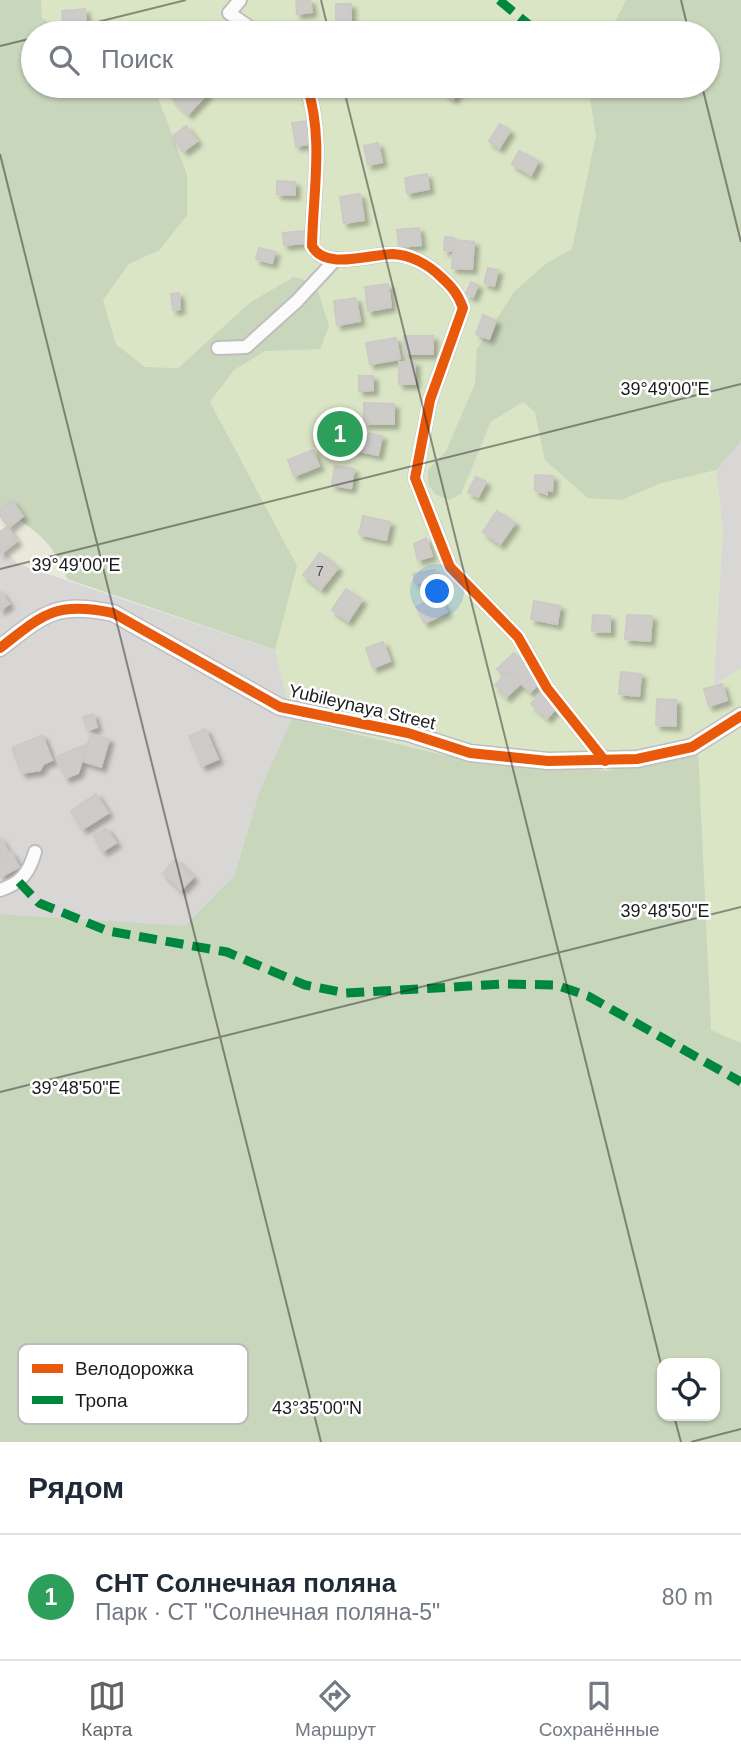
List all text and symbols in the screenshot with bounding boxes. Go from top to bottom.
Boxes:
search box [21,21,720,98]
icon: search [45,41,83,79]
text: Поиск [101,44,173,74]
text: 39°49'00"E [620,379,710,399]
pin: 1 [317,408,363,460]
text: 39°49'00"E [31,555,121,575]
house number: 7 [316,563,324,579]
your location [420,574,454,608]
street label: Yubileynaya Street [287,680,437,734]
text: 39°48'50"E [620,901,710,921]
text: 39°48'50"E [31,1078,121,1098]
legend [18,1344,248,1424]
text: Велодорожка [75,1358,194,1379]
map controls [657,1358,720,1421]
button: locate [657,1358,720,1421]
text: Тропа [75,1390,128,1411]
text: 43°35'00"N [272,1398,362,1418]
text: Рядом [28,1471,124,1504]
text: СНТ Солнечная поляна [95,1568,396,1598]
text: 1 [45,1584,57,1610]
text: 80 m [662,1584,713,1610]
text: Парк · СТ "Солнечная поляна-5" [95,1599,440,1625]
tab: Карта [81,1677,132,1741]
tab: Маршрут [295,1677,376,1741]
tab: Сохранённые [539,1677,660,1741]

